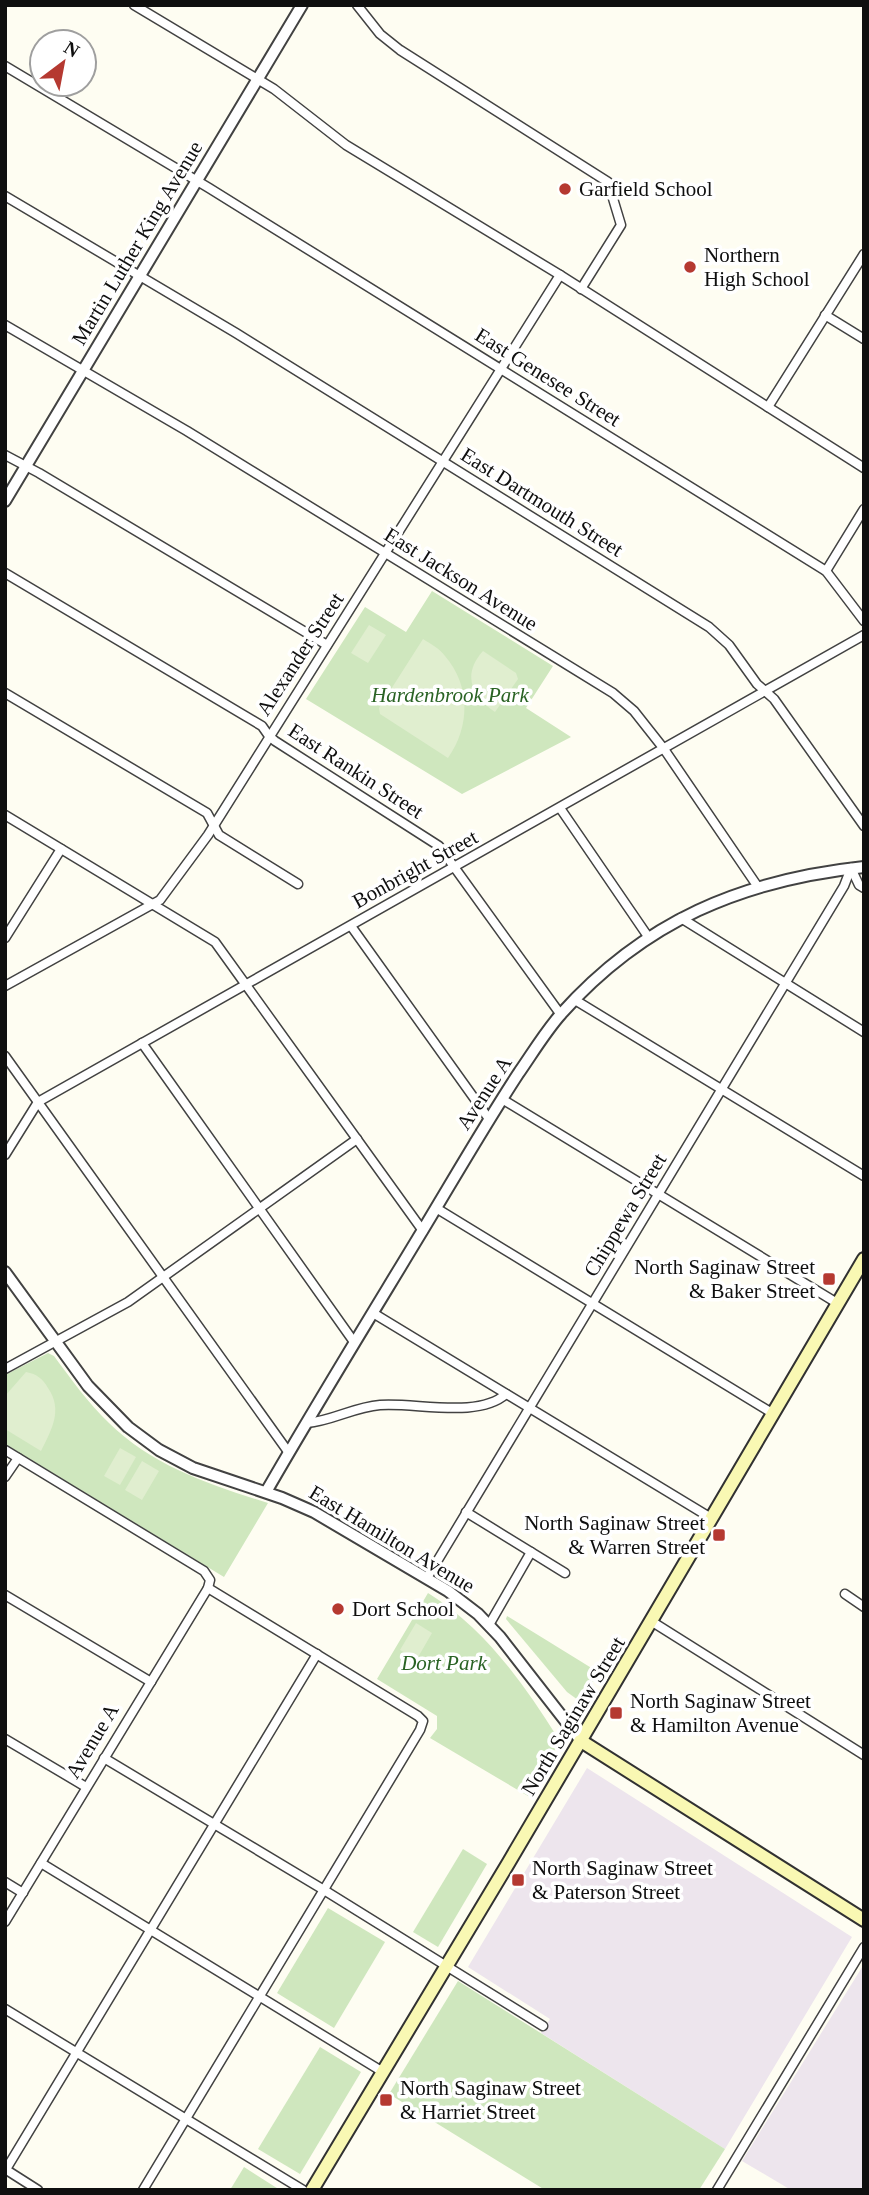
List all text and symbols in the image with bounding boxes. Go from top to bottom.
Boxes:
north arrow [28,28,98,98]
text: N [60,36,83,62]
street label: Martin Luther King Avenue [67,137,207,349]
place label: Garfield School [579,177,713,201]
marker: Garfield School [557,181,573,197]
place label: Northern High School [704,243,810,291]
marker: Northern High School [682,259,698,275]
street label: East Genesee Street [471,323,625,431]
street label: East Dartmouth Street [457,442,628,562]
street label: East Jackson Avenue [380,522,542,636]
street label: Alexander Street [251,588,349,720]
park label: Hardenbrook Park [370,683,530,707]
street label: East Rankin Street [284,718,428,824]
street label: Bonbright Street [348,825,482,913]
street label: Avenue A [451,1051,517,1134]
street label: Chippewa Street [579,1149,671,1281]
place label: North Saginaw Street & Baker Street [634,1255,815,1303]
marker: North Saginaw Street & Baker Street [821,1271,837,1287]
street label: East Hamilton Avenue [305,1480,479,1598]
place label: North Saginaw Street & Warren Street [524,1511,705,1559]
marker: North Saginaw Street & Warren Street [711,1527,727,1543]
place label: Dort School [352,1597,454,1621]
marker: Dort School [330,1601,346,1617]
street label: North Saginaw Street [516,1632,630,1800]
park label: Dort Park [400,1651,488,1675]
place label: North Saginaw Street & Hamilton Avenue [630,1689,811,1737]
street label: Avenue A [60,1699,124,1783]
marker: North Saginaw Street & Hamilton Avenue [608,1705,624,1721]
place label: North Saginaw Street & Paterson Street [532,1856,713,1904]
marker: North Saginaw Street & Paterson Street [510,1872,526,1888]
place label: North Saginaw Street & Harriet Street [400,2076,581,2124]
marker: North Saginaw Street & Harriet Street [378,2092,394,2108]

